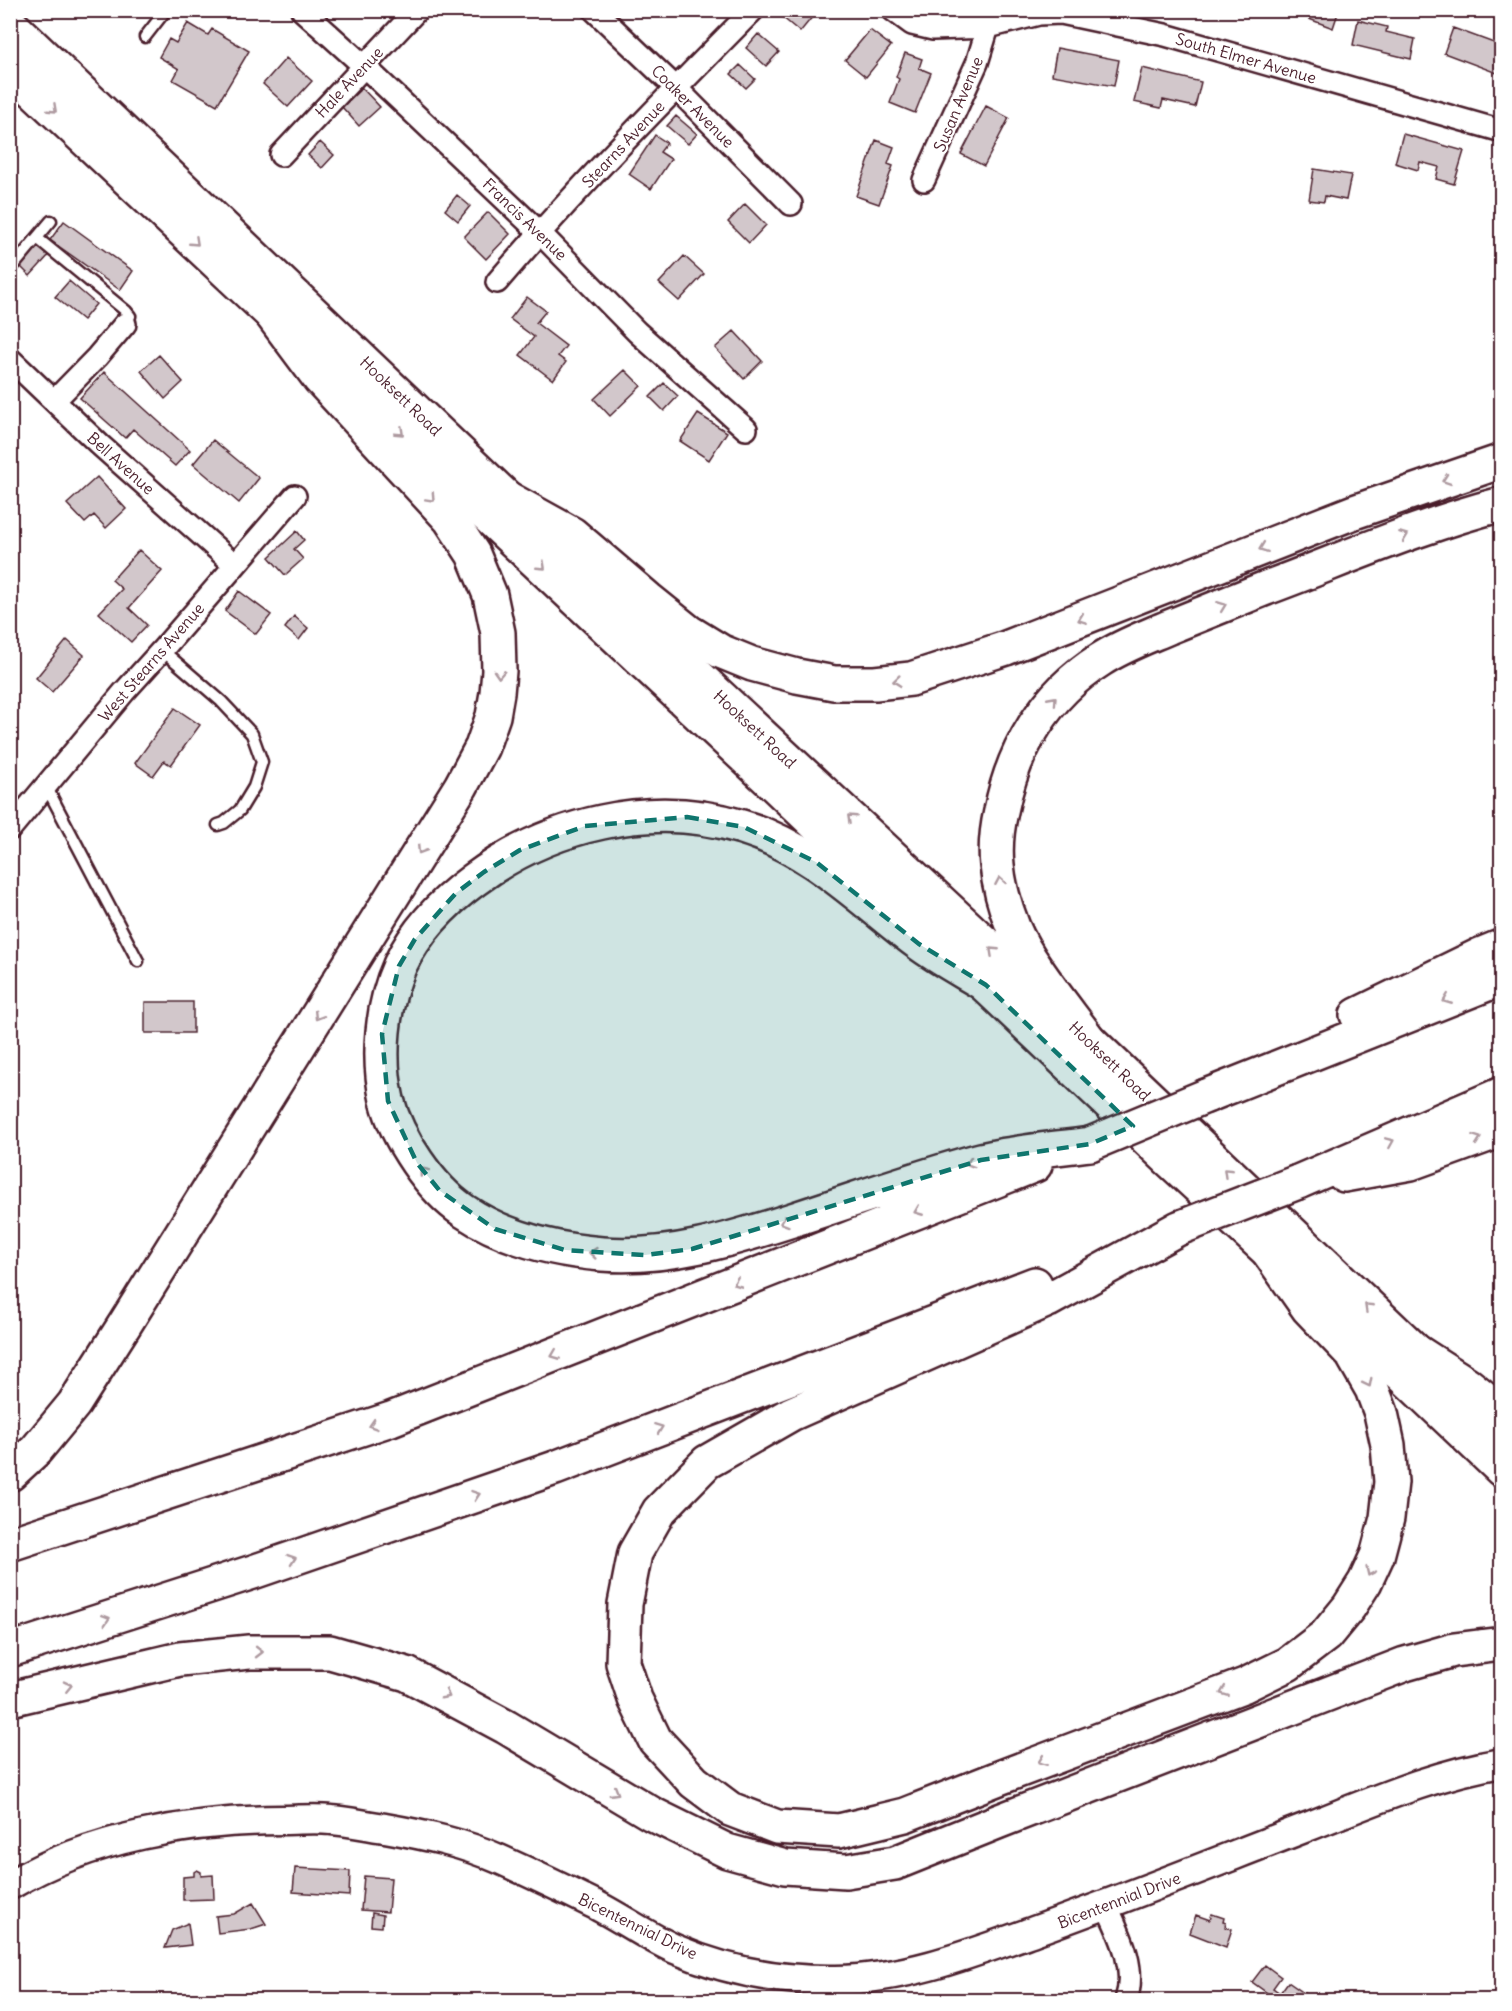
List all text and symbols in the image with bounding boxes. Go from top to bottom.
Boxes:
street label: South Elmer Avenue [1173,28,1319,88]
street label: Hale Avenue [311,42,387,122]
street label: Susan Avenue [929,53,987,155]
street label: Coaker Avenue [647,60,739,152]
street label: Stearns Avenue [577,96,669,192]
one-way arrow [46,102,57,113]
street label: Francis Avenue [479,174,571,264]
one-way arrow [188,235,199,246]
street label: Hooksett Road [356,352,446,440]
one-way arrow [393,425,403,436]
street label: Bell Avenue [83,428,159,498]
one-way arrow [1441,473,1452,486]
one-way arrow [423,491,434,502]
one-way arrow [1398,531,1409,543]
one-way arrow [1258,541,1269,553]
one-way arrow [535,559,545,570]
street label: West Stearns Avenue [94,598,208,726]
one-way arrow [1216,600,1226,613]
one-way arrow [1077,612,1088,624]
one-way arrow [492,670,505,679]
one-way arrow [893,674,902,687]
street label: Hooksett Road [710,686,800,772]
one-way arrow [1046,696,1057,707]
one-way arrow [847,814,858,825]
one-way arrow [417,844,429,854]
one-way arrow [994,876,1006,885]
one-way arrow [990,947,1000,958]
one-way arrow [1442,993,1453,1005]
one-way arrow [313,1010,325,1020]
street label: Hooksett Road [1065,1017,1155,1105]
one-way arrow [1471,1134,1482,1146]
one-way arrow [1384,1137,1395,1149]
one-way arrow [965,1156,976,1169]
one-way arrow [420,1166,431,1177]
one-way arrow [1223,1168,1233,1179]
one-way arrow [913,1204,924,1217]
one-way arrow [779,1215,790,1228]
one-way arrow [589,1247,598,1260]
one-way arrow [732,1276,743,1288]
one-way arrow [1364,1303,1375,1314]
one-way arrow [550,1347,561,1360]
one-way arrow [1361,1377,1372,1388]
one-way arrow [368,1418,379,1431]
one-way arrow [653,1423,664,1435]
one-way arrow [470,1490,481,1503]
one-way arrow [286,1553,297,1566]
one-way arrow [1365,1565,1377,1576]
one-way arrow [100,1614,111,1626]
one-way arrow [255,1646,264,1658]
one-way arrow [62,1680,72,1693]
one-way arrow [1220,1685,1230,1698]
one-way arrow [440,1688,450,1699]
one-way arrow [1037,1754,1048,1767]
one-way arrow [609,1785,619,1796]
street label: Bicentennial Drive [1055,1867,1183,1933]
street label: Bicentennial Drive [575,1889,701,1963]

